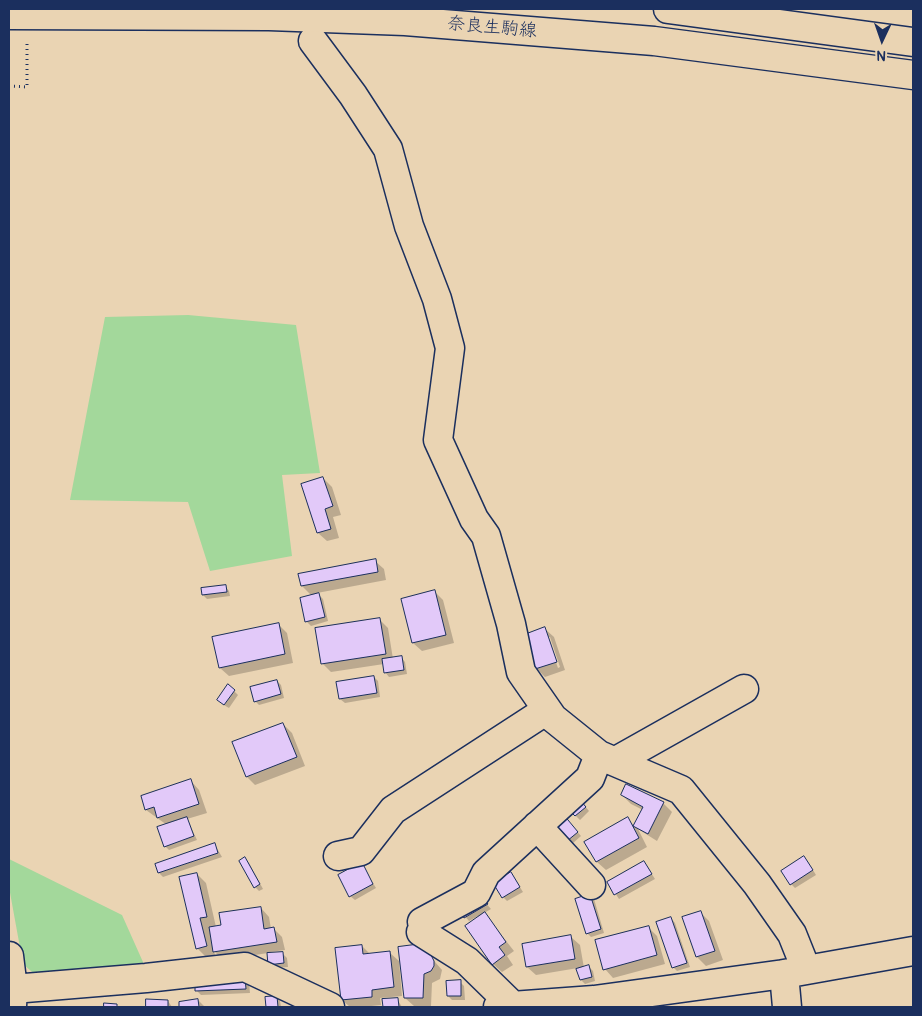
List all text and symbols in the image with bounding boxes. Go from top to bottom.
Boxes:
street label: 奈良生駒線 [446,13,538,43]
north arrow [857,15,907,65]
text: N [876,47,886,64]

